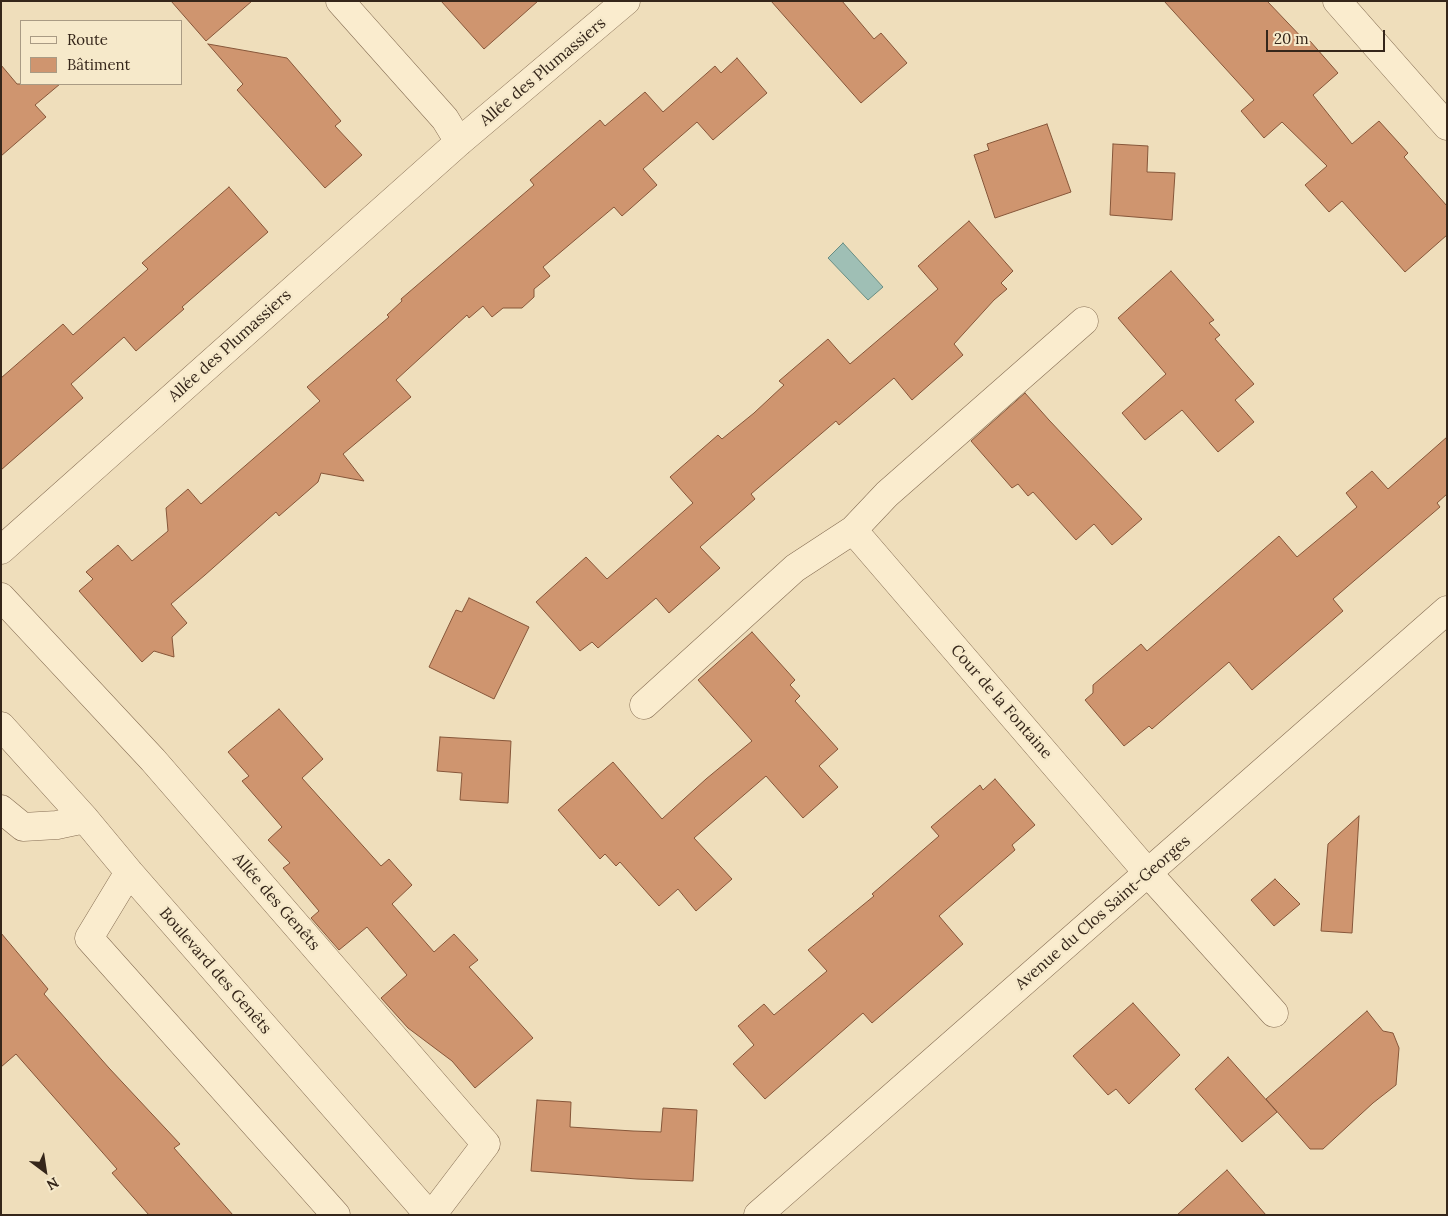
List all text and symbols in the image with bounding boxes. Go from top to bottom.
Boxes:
street label: Allée des Plumassiers [476,14,610,130]
legend [20,20,182,85]
scale bar [1268,20,1387,52]
text: 20 m [1274,29,1309,48]
text: Route [67,30,108,49]
text: Bâtiment [67,55,130,74]
street label: Allée des Plumassiers [165,286,295,406]
street label: Cour de la Fontaine [946,641,1056,763]
street label: Avenue du Clos Saint-Georges [1012,832,1194,994]
street label: Allée des Genêts [228,849,324,955]
street label: Boulevard des Genêts [155,904,275,1038]
north arrow [20,1146,70,1196]
text: N [43,1173,62,1194]

